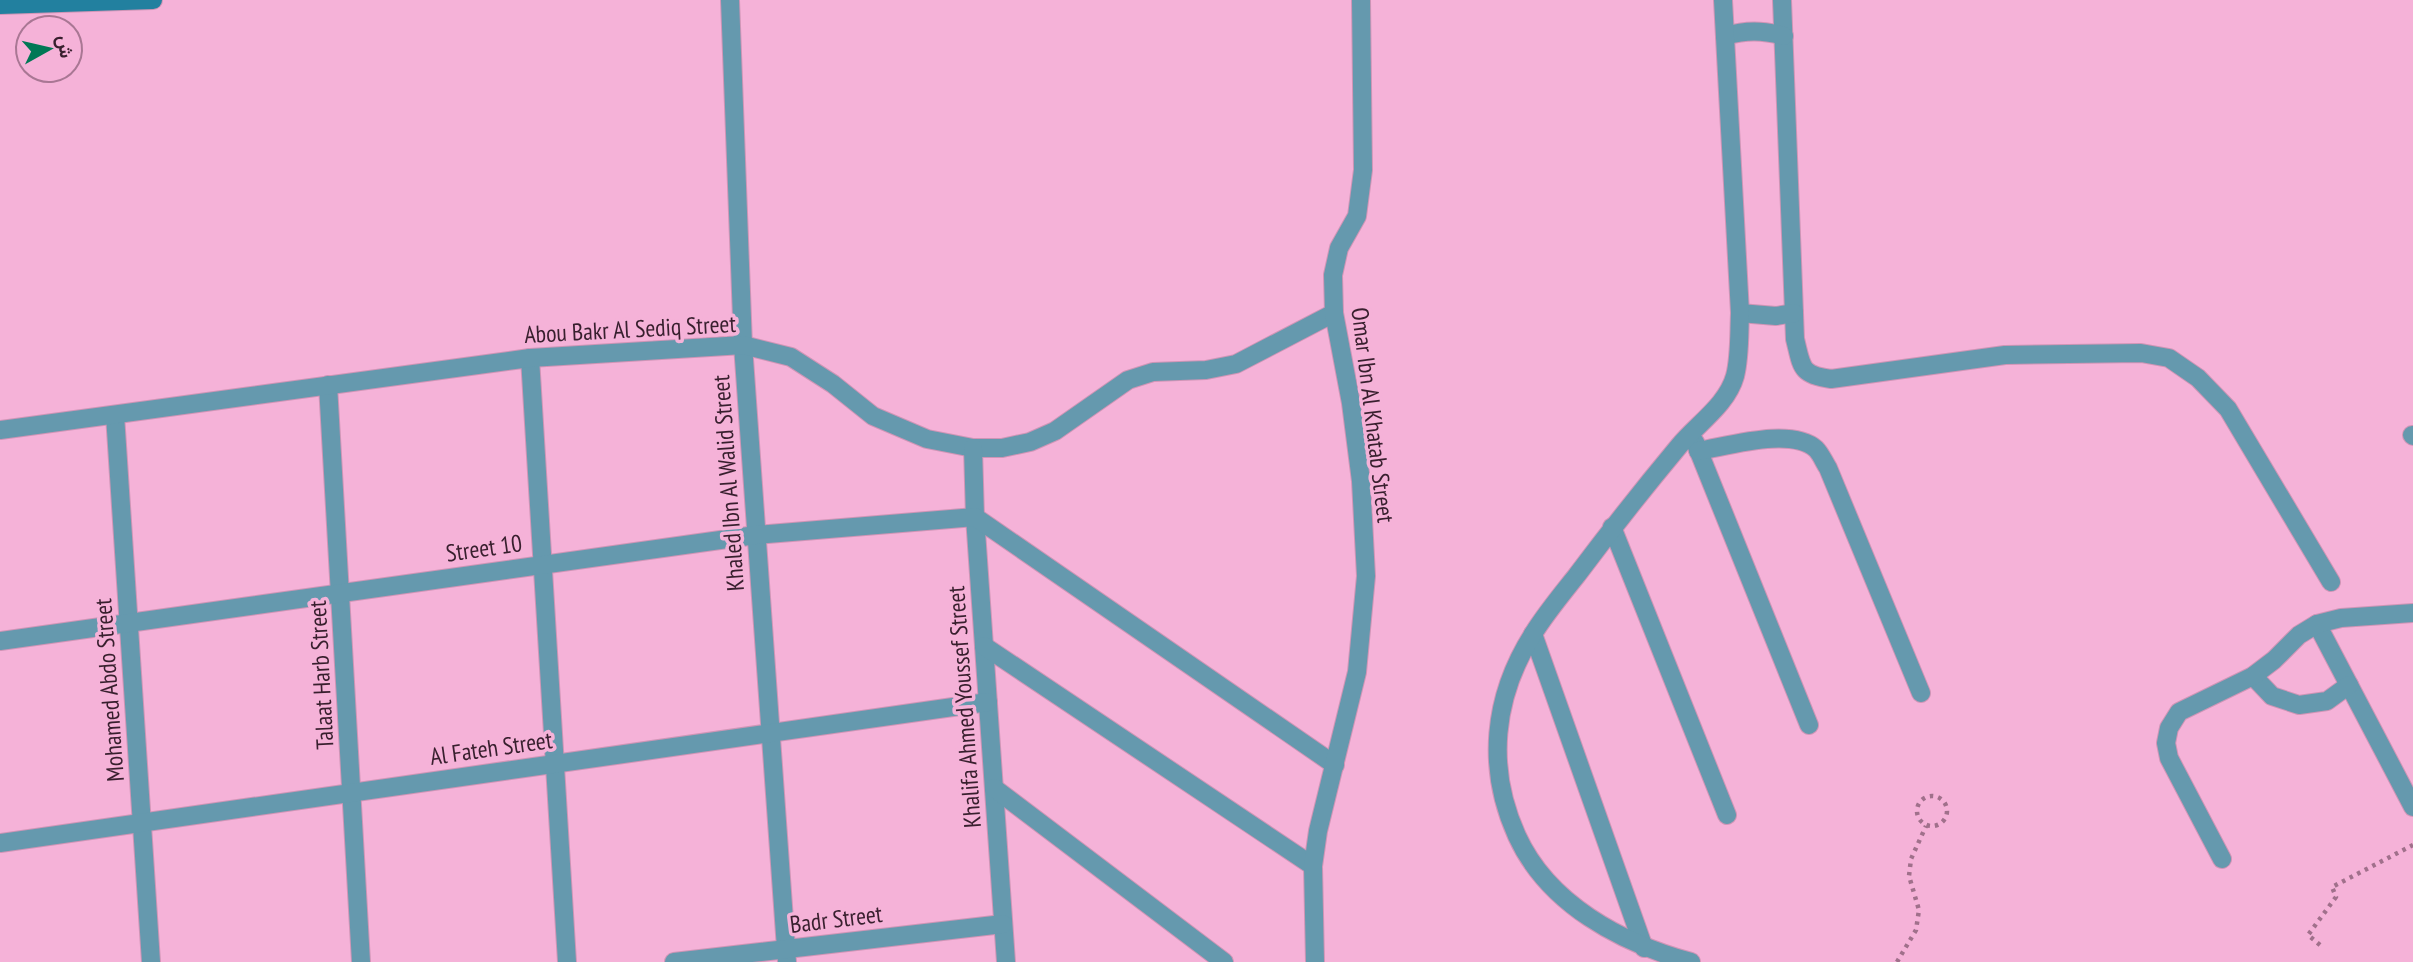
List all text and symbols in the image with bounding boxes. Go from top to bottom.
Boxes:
north arrow [14,14,84,84]
text: ش [52,34,79,60]
street label: Omar Ibn Al Khatab Street [1344,306,1402,525]
street label: Abou Bakr Al Sediq Street [523,308,737,350]
street label: Khaled Ibn Al Walid Street [705,374,751,592]
street label: Street 10 [444,527,524,569]
street label: Khalifa Ahmed Youssef Street [940,585,988,829]
street label: Mohamed Abdo Street [87,597,131,783]
street label: Talaat Harb Street [302,599,340,750]
street label: Al Fateh Street [428,724,555,772]
street label: Badr Street [788,898,884,940]

